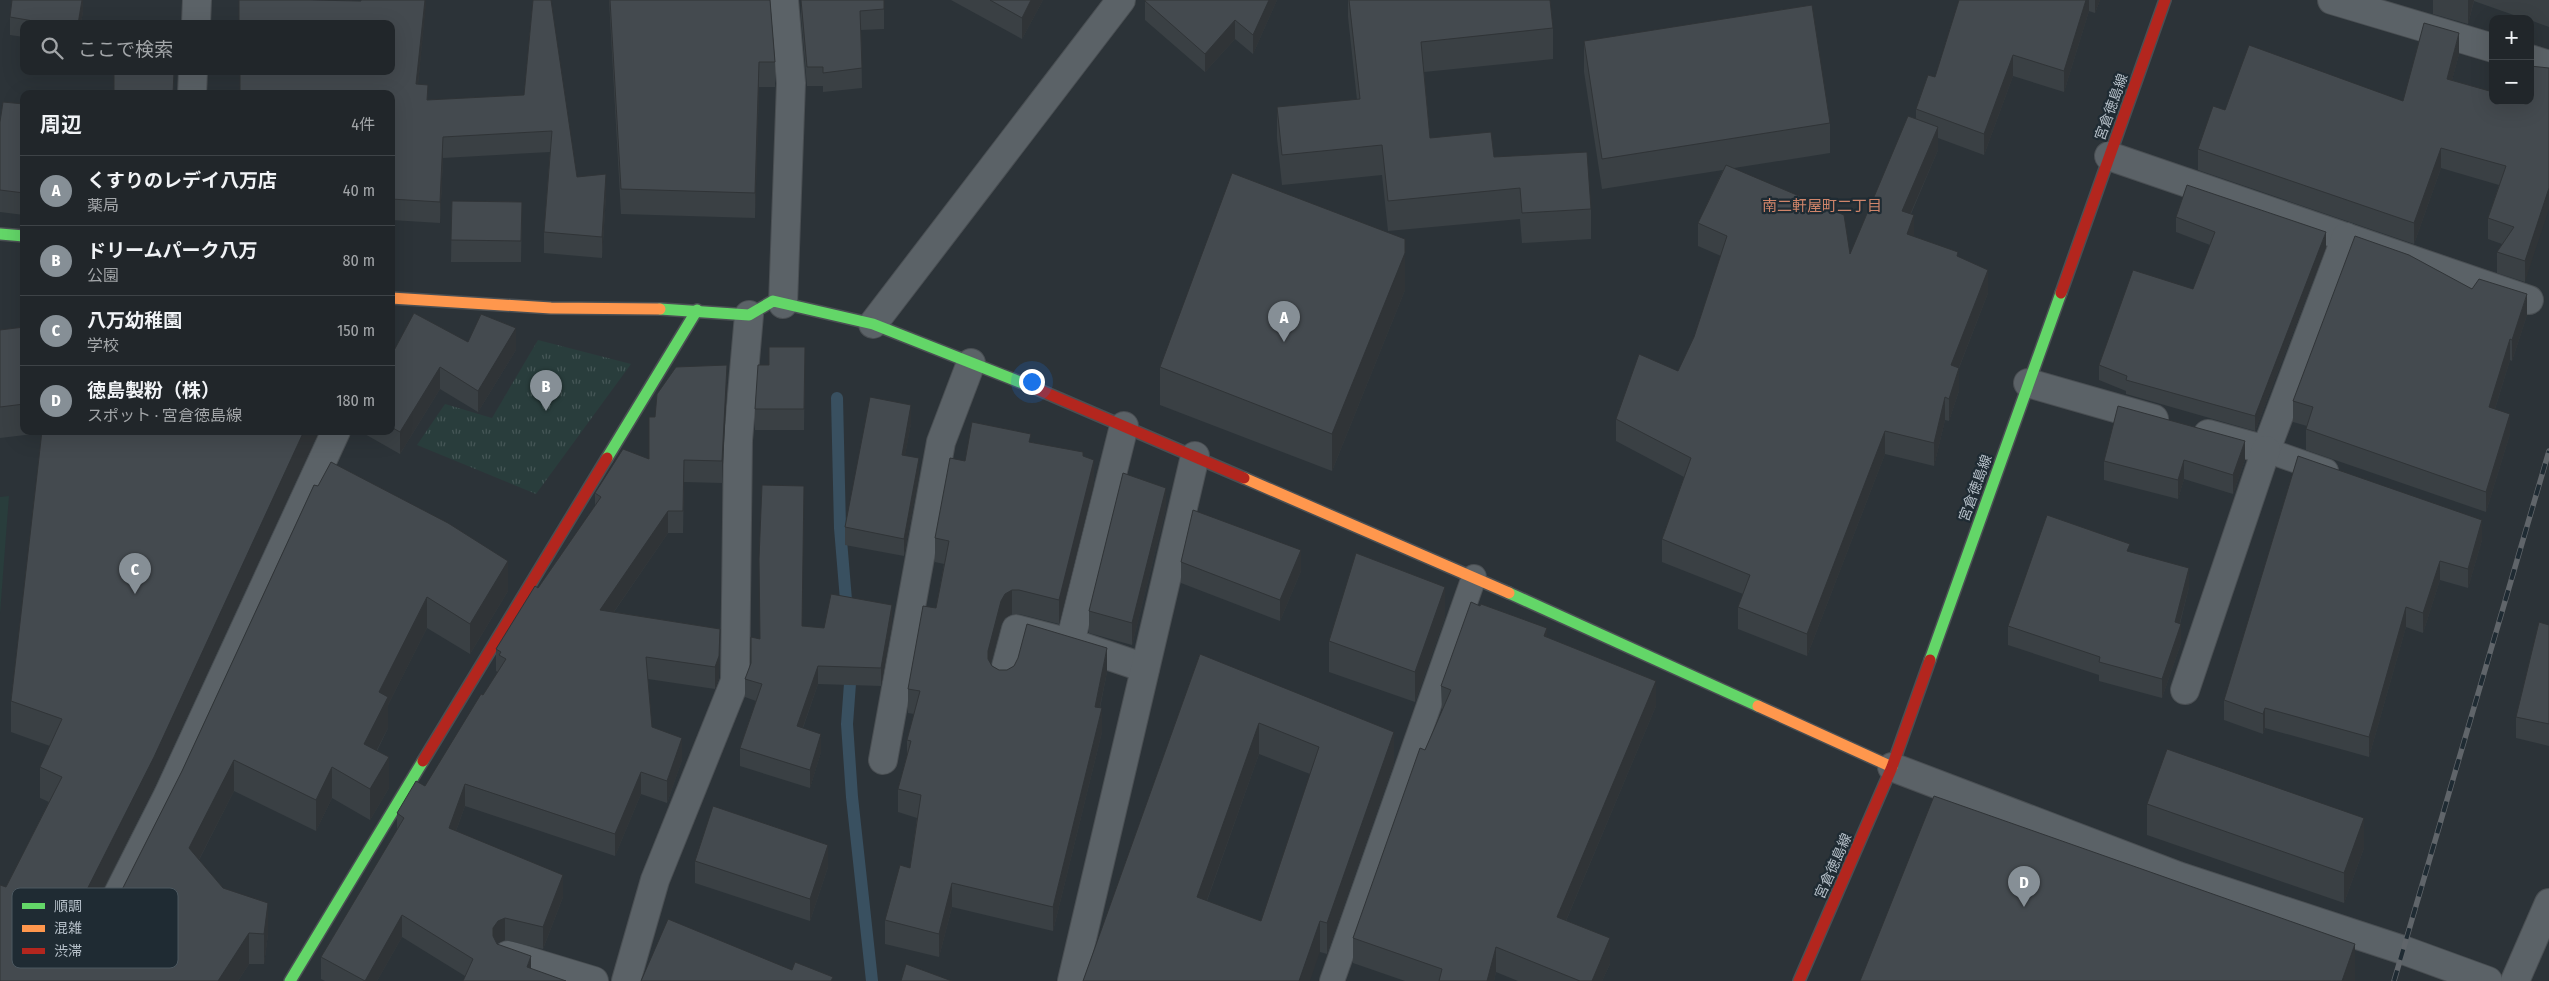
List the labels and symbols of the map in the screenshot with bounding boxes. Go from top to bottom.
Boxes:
street label: 宮倉徳島線 [2092,71,2131,143]
district label: 南二軒屋町二丁目 [1762,197,1882,215]
pin: A [1268,301,1300,342]
your location [1019,369,1045,395]
pin: B [530,370,562,411]
street label: 宮倉徳島線 [1956,452,1995,524]
pin: C [119,553,151,594]
street label: 宮倉徳島線 [1811,831,1855,902]
pin: D [2008,866,2040,907]
legend [12,888,178,968]
text: 順調 [54,898,82,915]
text: 混雑 [54,920,82,937]
text: 渋滞 [54,943,82,960]

